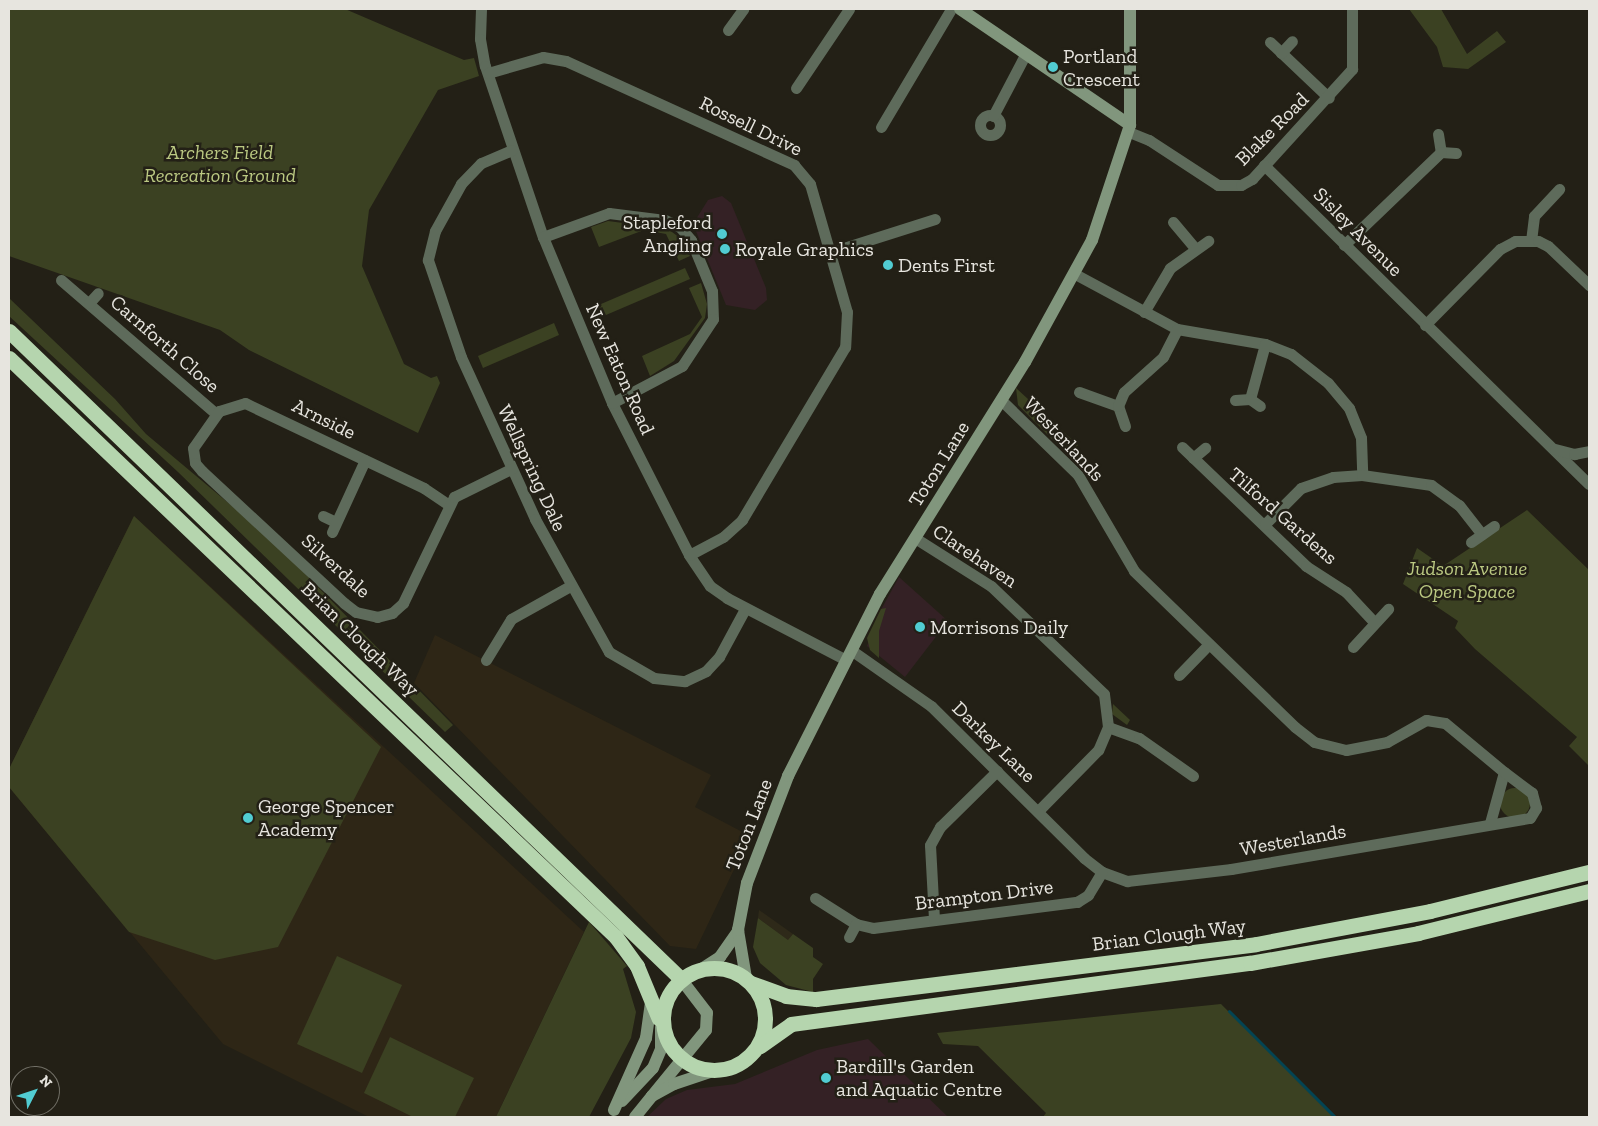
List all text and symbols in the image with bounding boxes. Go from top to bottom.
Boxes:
place label: Portland Crescent [1063,44,1140,91]
marker: Portland Crescent [1047,61,1059,73]
street label: Blake Road [1230,87,1314,171]
street label: Rossell Drive [696,91,806,161]
park label: Archers Field Recreation Ground [144,141,296,188]
street label: Sisley Avenue [1308,182,1408,282]
place label: Stapleford Angling [623,210,712,257]
marker: Stapleford Angling [716,228,728,240]
place label: Royale Graphics [735,237,874,261]
marker: Royale Graphics [719,243,731,255]
place label: Dents First [898,253,995,277]
marker: Dents First [882,259,894,271]
street label: Carnforth Close [105,290,225,398]
street label: New Eaton Road [580,299,660,439]
street label: Westerlands [1019,392,1109,486]
street label: Arnside [288,393,360,445]
street label: Wellspring Dale [492,401,572,535]
street label: Toton Lane [903,417,975,511]
street label: Tilford Gardens [1224,462,1342,570]
street label: Clarehaven [928,519,1022,593]
street label: Silverdale [297,529,375,603]
park label: Judson Avenue Open Space [1406,557,1528,604]
street label: Brian Clough Way [296,576,424,702]
place label: Morrisons Daily [930,615,1068,639]
marker: Morrisons Daily [914,621,926,633]
street label: Darkey Lane [947,696,1041,788]
street label: Toton Lane [721,776,777,874]
place label: George Spencer Academy [258,794,394,841]
marker: George Spencer Academy [242,812,254,824]
street label: Westerlands [1238,819,1348,861]
street label: Brampton Drive [913,875,1055,915]
street label: Brian Clough Way [1090,914,1248,956]
place label: Bardill's Garden and Aquatic Centre [836,1054,1003,1101]
north arrow [10,1066,60,1116]
text: N [36,1072,56,1091]
marker: Bardill's Garden and Aquatic Centre [820,1072,832,1084]

